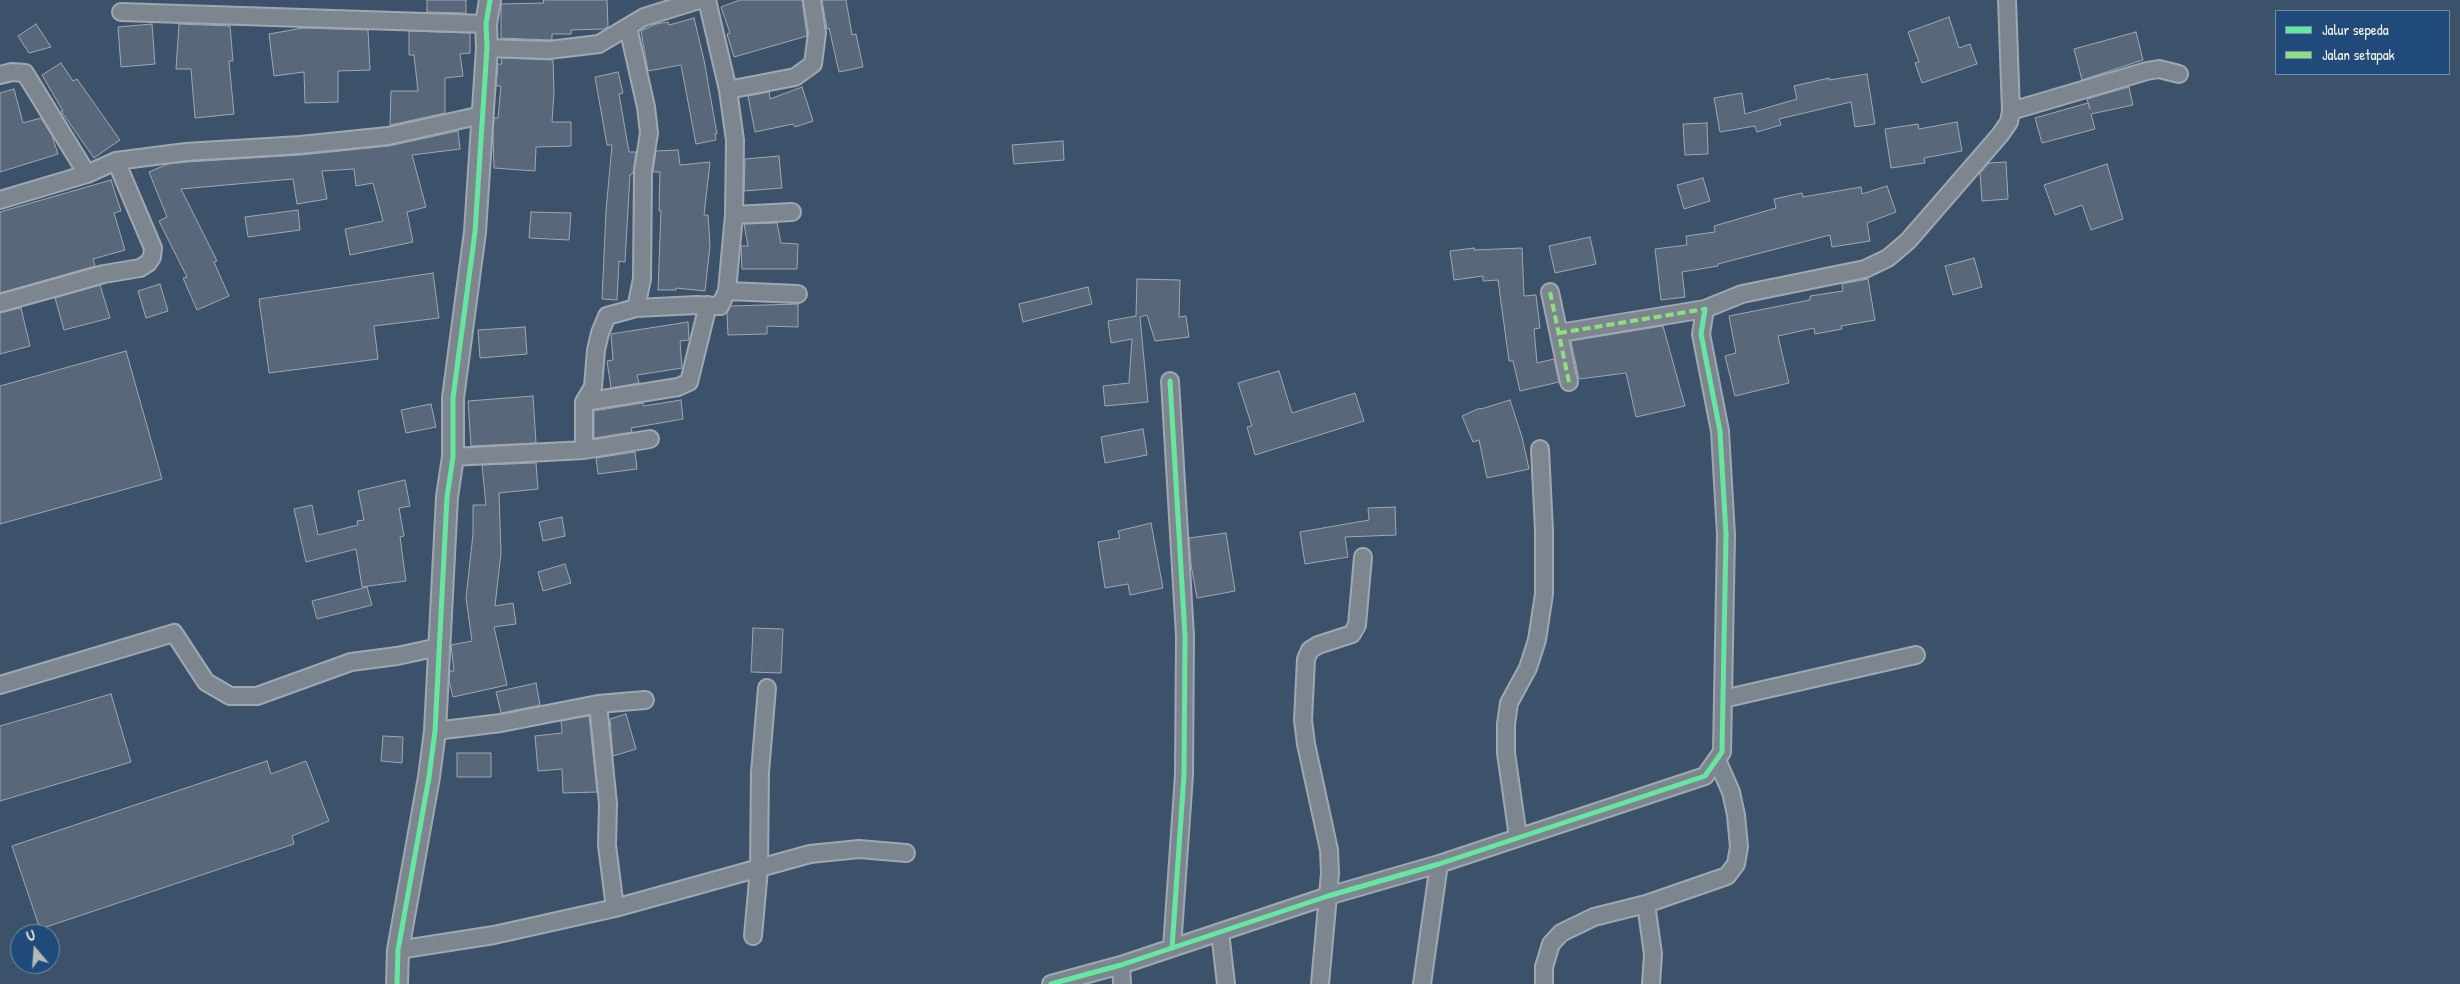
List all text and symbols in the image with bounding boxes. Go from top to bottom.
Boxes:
legend [2275,10,2450,75]
text: Jalur sepeda [2322,19,2389,40]
text: Jalan setapak [2322,44,2395,65]
north arrow [10,924,60,974]
text: U [24,925,37,945]

